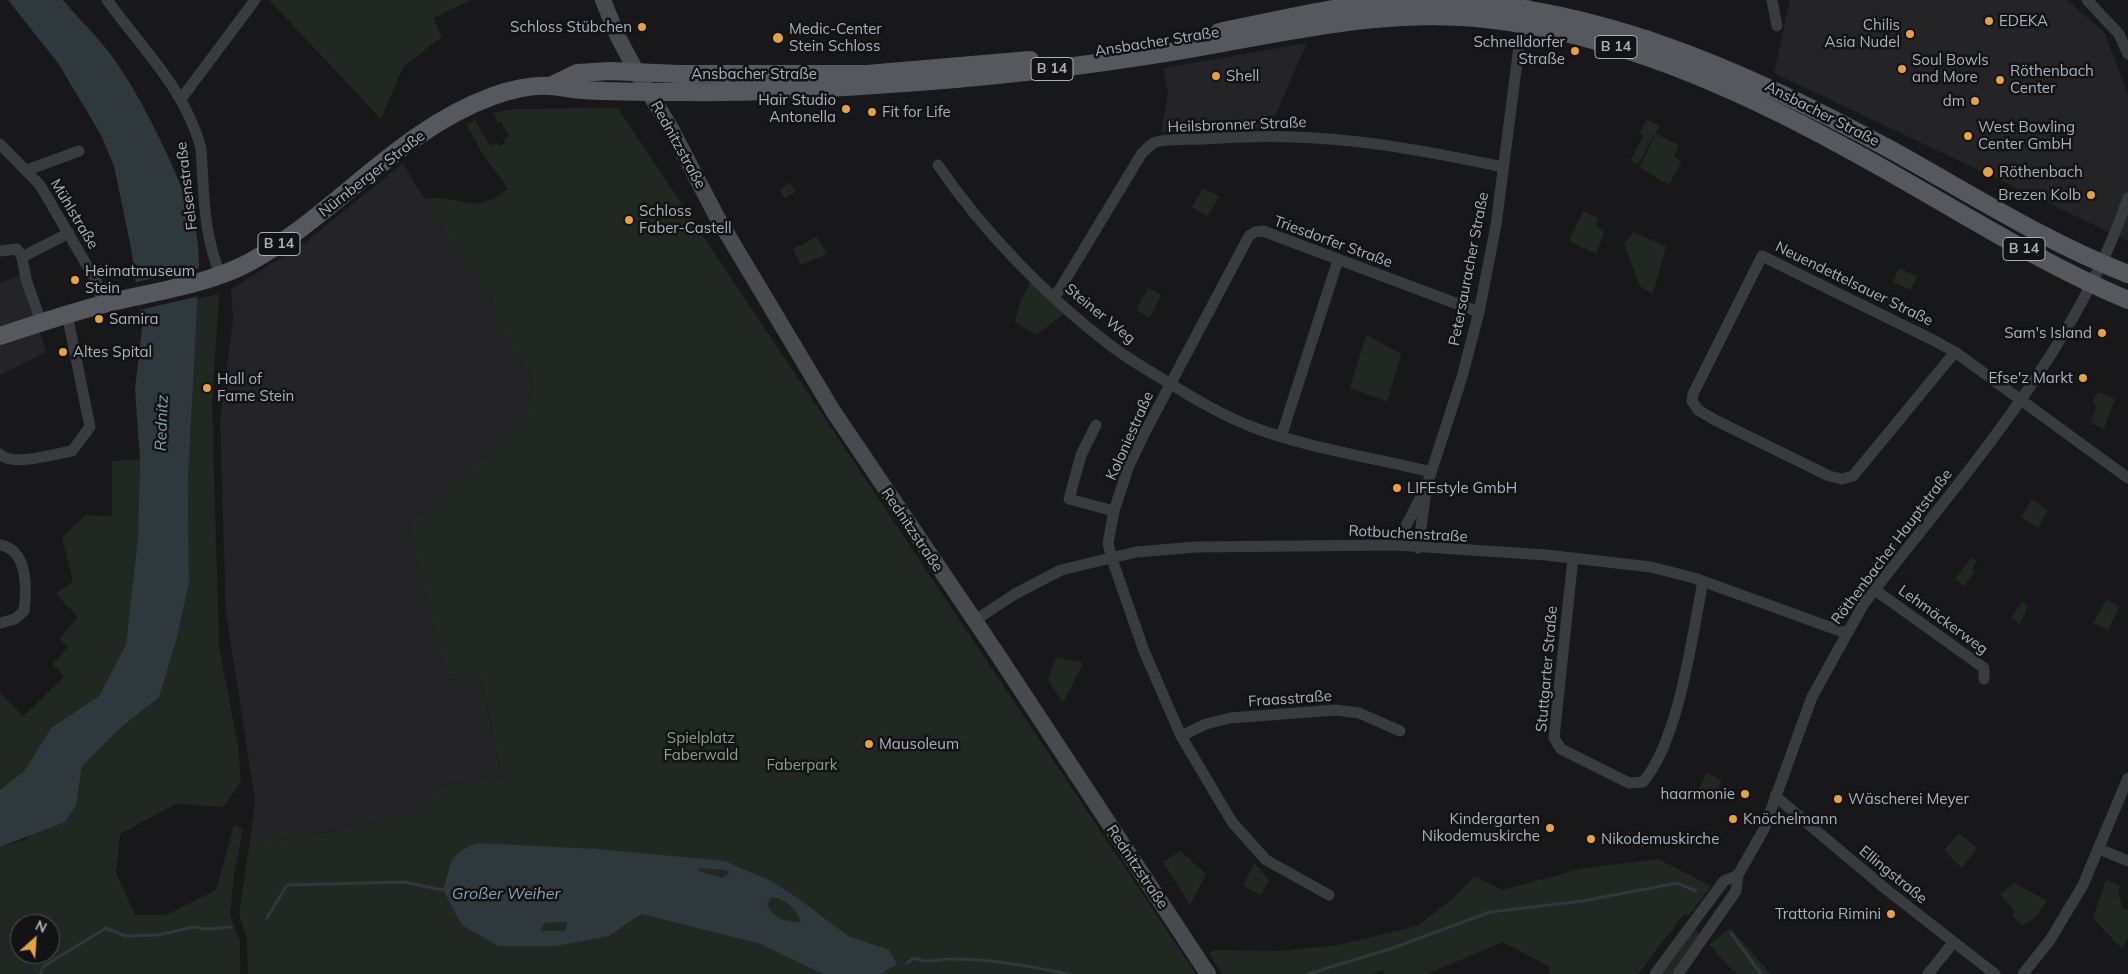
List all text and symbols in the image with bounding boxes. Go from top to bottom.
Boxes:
place label: EDEKA [1999,12,2048,30]
marker: EDEKA [1983,15,1995,27]
place label: Chilis Asia Nudel [1825,16,1900,51]
place label: Schloss Stübchen [510,18,632,36]
place label: Medic-Center Stein Schloss [789,20,882,55]
marker: Schloss Stübchen [636,21,648,33]
street label: Ansbacher Straße [1094,23,1220,61]
marker: Chilis Asia Nudel [1904,28,1916,40]
marker: Medic-Center Stein Schloss [771,31,785,45]
place label: Schnelldorfer Straße [1473,33,1565,68]
road number: B 14 [1595,36,1637,58]
marker: Schnelldorfer Straße [1569,45,1581,57]
place label: Soul Bowls and More [1912,51,1989,86]
road number: B 14 [1031,58,1073,80]
place label: Röthenbach Center [2010,62,2094,97]
marker: Soul Bowls and More [1896,63,1908,75]
street label: Ansbacher Straße [691,65,817,83]
place label: Shell [1226,67,1259,85]
marker: Shell [1210,70,1222,82]
marker: Röthenbach Center [1994,74,2006,86]
street label: Ansbacher Straße [1762,77,1882,151]
place label: Hair Studio Antonella [758,91,836,126]
place label: dm [1943,92,1965,110]
marker: dm [1969,95,1981,107]
street label: Rednitzstraße [647,98,709,192]
marker: Hair Studio Antonella [840,103,852,115]
place label: Fit for Life [882,103,951,121]
marker: Fit for Life [866,106,878,118]
street label: Heilsbronner Straße [1167,114,1307,136]
place label: West Bowling Center GmbH [1978,118,2075,153]
street label: Nürnberger Straße [315,127,429,221]
marker: West Bowling Center GmbH [1962,130,1974,142]
street label: Felsenstraße [173,141,201,231]
place label: Röthenbach [1999,163,2083,181]
marker: Röthenbach [1981,165,1995,179]
street label: Mühlstraße [46,176,102,252]
place label: Brezen Kolb [1998,186,2081,204]
marker: Brezen Kolb [2085,189,2097,201]
street label: Petersauracher Straße [1445,191,1493,347]
place label: Schloss Faber-Castell [639,202,732,237]
street label: Triesdorfer Straße [1271,212,1395,272]
marker: Schloss Faber-Castell [623,214,635,226]
road number: B 14 [258,232,300,255]
street label: Neuendettelsauer Straße [1772,238,1936,330]
road number: B 14 [2003,238,2045,260]
place label: Heimatmuseum Stein [85,262,195,297]
marker: Heimatmuseum Stein [69,274,81,286]
street label: Steiner Weg [1061,280,1139,348]
place label: Samira [109,310,158,328]
marker: Samira [93,313,105,325]
place label: Sam's Island [2004,324,2092,342]
marker: Sam's Island [2096,327,2108,339]
place label: Altes Spital [73,343,152,361]
marker: Altes Spital [57,346,69,358]
place label: Efse'z Markt [1989,369,2073,387]
place label: Hall of Fame Stein [217,370,294,405]
marker: Efse'z Markt [2077,372,2089,384]
marker: Hall of Fame Stein [201,382,213,394]
street label: Koloniestraße [1102,389,1158,483]
water label: Rednitz [151,395,173,451]
street label: Röthenbacher Hauptstraße [1828,466,1956,628]
place label: LIFEstyle GmbH [1407,479,1517,497]
marker: LIFEstyle GmbH [1391,482,1403,494]
street label: Rednitzstraße [877,485,947,575]
street label: Rotbuchenstraße [1348,522,1468,546]
street label: Lehmäckerweg [1895,581,1991,659]
street label: Stuttgarter Straße [1533,605,1561,733]
street label: Fraasstraße [1248,687,1332,711]
park label: Spielplatz Faberwald [664,729,738,764]
place label: Mausoleum [879,735,959,753]
marker: Mausoleum [863,738,875,750]
park label: Faberpark [767,756,837,774]
place label: haarmonie [1661,785,1735,803]
marker: haarmonie [1739,788,1751,800]
place label: Wäscherei Meyer [1848,790,1969,808]
marker: Wäscherei Meyer [1832,793,1844,805]
place label: Kindergarten Nikodemuskirche [1422,810,1540,845]
place label: Knöchelmann [1743,810,1838,828]
marker: Knöchelmann [1727,813,1739,825]
street label: Rednitzstraße [1102,822,1172,912]
marker: Kindergarten Nikodemuskirche [1544,822,1556,834]
place label: Nikodemuskirche [1601,830,1719,848]
marker: Nikodemuskirche [1585,833,1597,845]
street label: Ellingstraße [1855,842,1931,908]
water label: Großer Weiher [452,884,560,904]
place label: Trattoria Rimini [1775,905,1881,923]
marker: Trattoria Rimini [1885,908,1897,920]
north arrow [10,914,60,964]
text: N [32,916,50,937]

